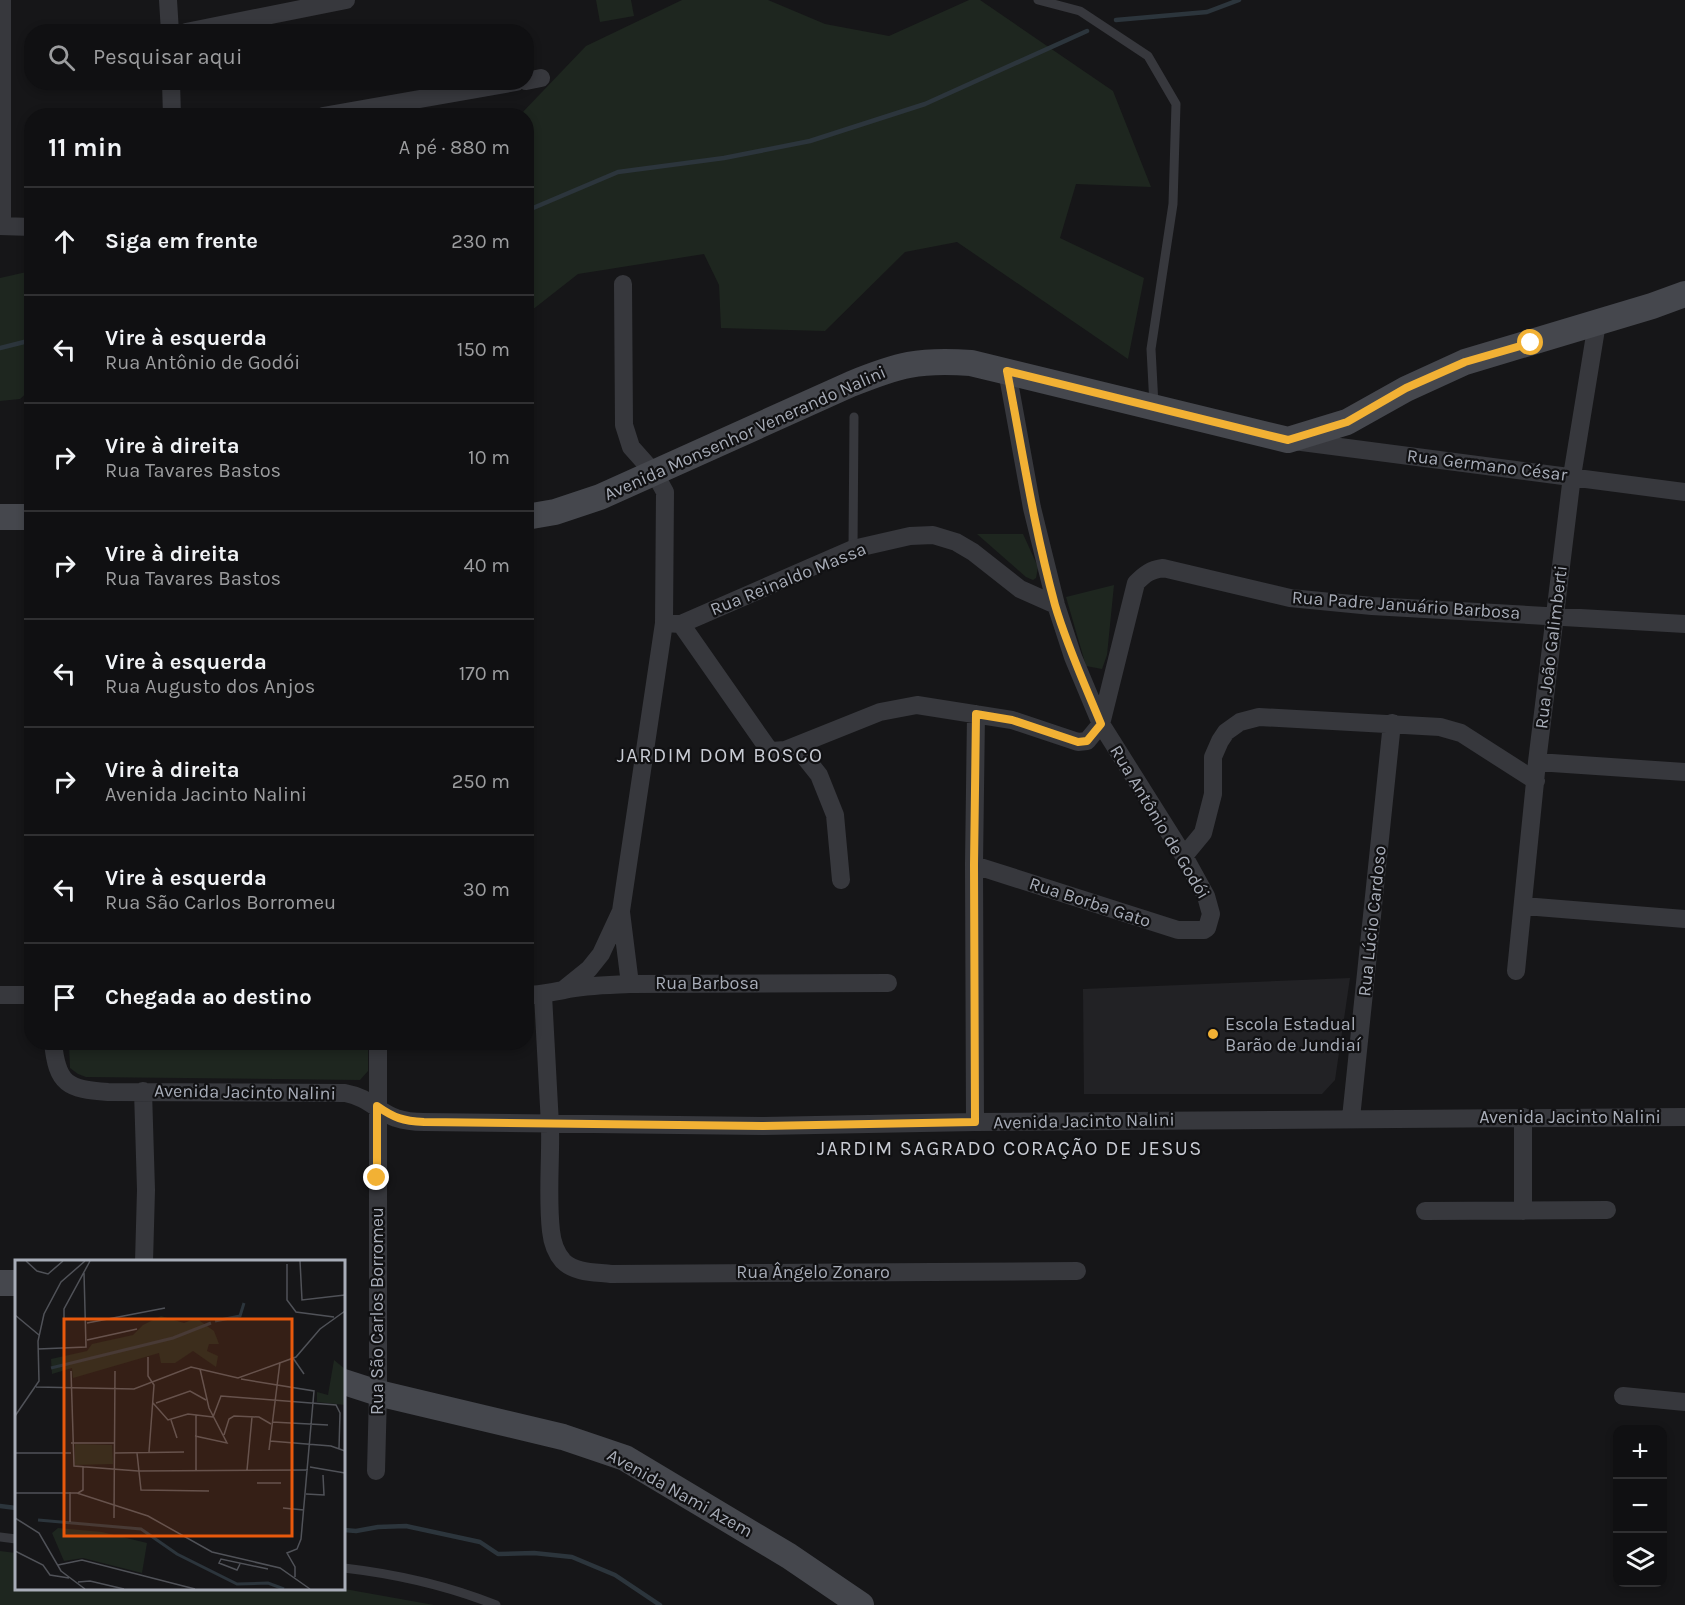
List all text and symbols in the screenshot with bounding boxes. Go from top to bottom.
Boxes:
search box [24,24,534,90]
icon: search [45,41,78,74]
text: Pesquisar aqui [93,44,242,70]
text: 11 min [48,132,123,163]
text: A pé · 880 m [399,136,510,159]
icon: ahead [48,225,81,258]
text: Siga em frente [105,228,258,254]
text: 230 m [451,230,510,253]
text: Vire à esquerda [105,325,267,351]
route start [1517,329,1543,355]
icon: left [48,333,81,366]
text: 150 m [457,338,510,361]
text: Rua Antônio de Godói [105,351,300,374]
street label: Avenida Monsenhor Venerando Nalini [601,361,889,505]
text: Vire à direita [105,433,240,459]
icon: right [48,441,81,474]
street label: Rua Germano César [1406,444,1569,486]
text: 10 m [468,446,510,469]
text: Rua Tavares Bastos [105,459,281,482]
street label: Rua Reinaldo Massa [707,538,869,620]
text: Vire à direita [105,541,240,567]
icon: right [48,549,81,582]
text: 40 m [464,554,510,577]
street label: Rua João Galimberti [1530,564,1572,730]
text: Rua Tavares Bastos [105,567,281,590]
street label: Rua Padre Januário Barbosa [1291,586,1521,624]
text: Vire à esquerda [105,649,267,675]
icon: left [48,657,81,690]
text: 170 m [459,662,510,685]
text: Rua Augusto dos Anjos [105,675,315,698]
street label: Rua Antônio de Godói [1105,741,1215,903]
district label: JARDIM DOM BOSCO [617,744,823,767]
text: Vire à direita [105,757,240,783]
icon: right [48,765,81,798]
text: 250 m [452,770,510,793]
text: Avenida Jacinto Nalini [105,783,307,806]
street label: Rua Lúcio Cardoso [1353,845,1391,997]
text: Vire à esquerda [105,865,267,891]
street label: Rua Borba Gato [1026,872,1154,932]
icon: left [48,873,81,906]
text: 30 m [463,878,510,901]
text: Rua São Carlos Borromeu [105,891,336,914]
street label: Rua Barbosa [655,972,759,994]
icon: arrive [48,981,81,1014]
text: Chegada ao destino [105,984,312,1010]
place label: Escola Estadual Barão de Jundiaí [1225,1013,1362,1056]
marker: Escola Estadual Barão de Jundiaí [1206,1027,1220,1041]
street label: Avenida Jacinto Nalini [154,1079,336,1105]
street label: Avenida Jacinto Nalini [1479,1106,1661,1128]
street label: Avenida Jacinto Nalini [993,1108,1175,1134]
district label: JARDIM SAGRADO CORAÇÃO DE JESUS [817,1137,1203,1160]
route end [363,1164,389,1190]
street label: Rua São Carlos Borromeu [366,1207,388,1415]
inset map [15,1260,345,1590]
street label: Rua Ângelo Zonaro [736,1261,890,1283]
map controls [1613,1425,1667,1587]
button: + [1613,1425,1667,1479]
street label: Avenida Nami Azem [603,1444,757,1542]
button: − [1613,1479,1667,1533]
button: layers [1613,1533,1667,1587]

